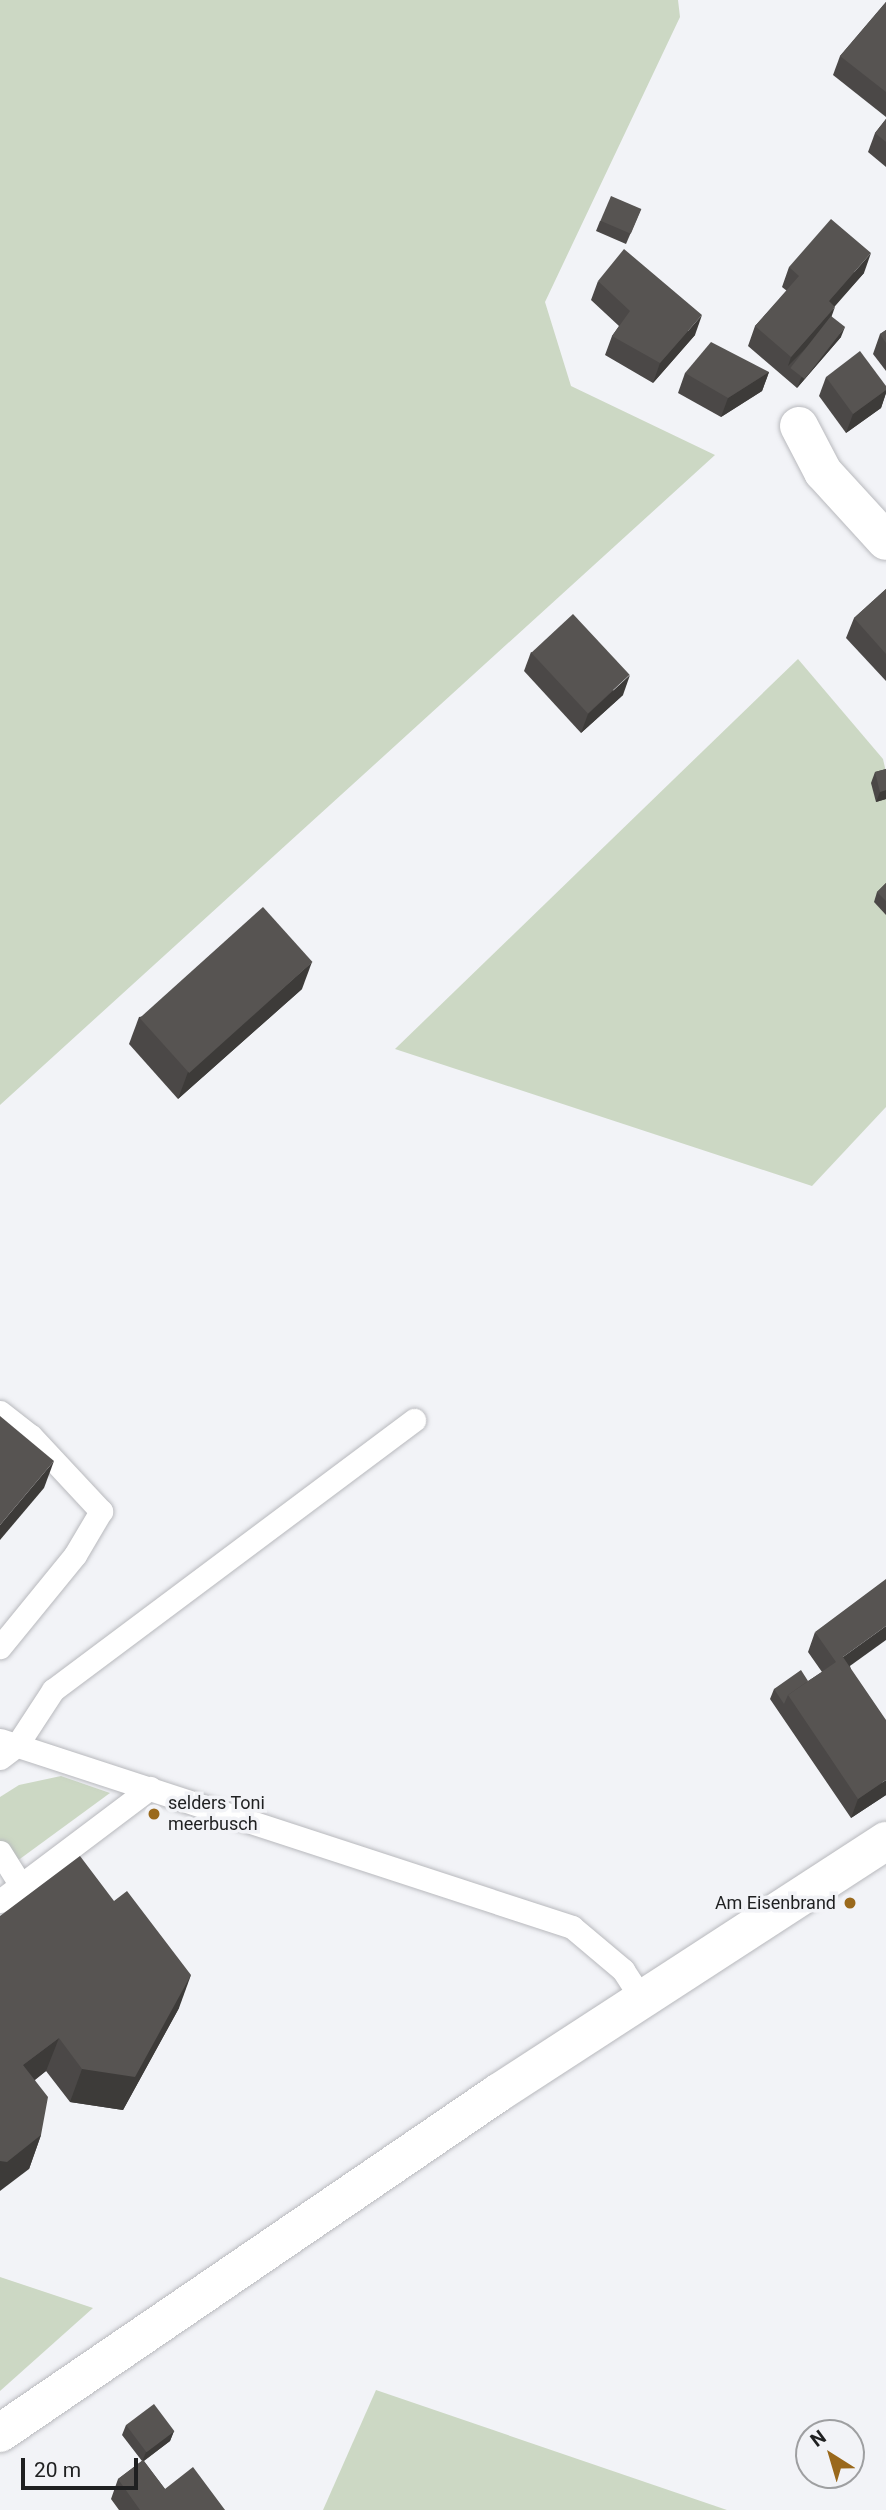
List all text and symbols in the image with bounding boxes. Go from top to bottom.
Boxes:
place label: selders Toni meerbusch [168,1793,265,1836]
marker: selders Toni meerbusch [146,1806,162,1822]
place label: Am Eisenbrand [715,1892,836,1914]
marker: Am Eisenbrand [842,1895,858,1911]
north arrow [795,2419,865,2489]
text: N [806,2425,831,2452]
scale bar [24,2444,142,2488]
text: 20 m [34,2458,81,2482]

